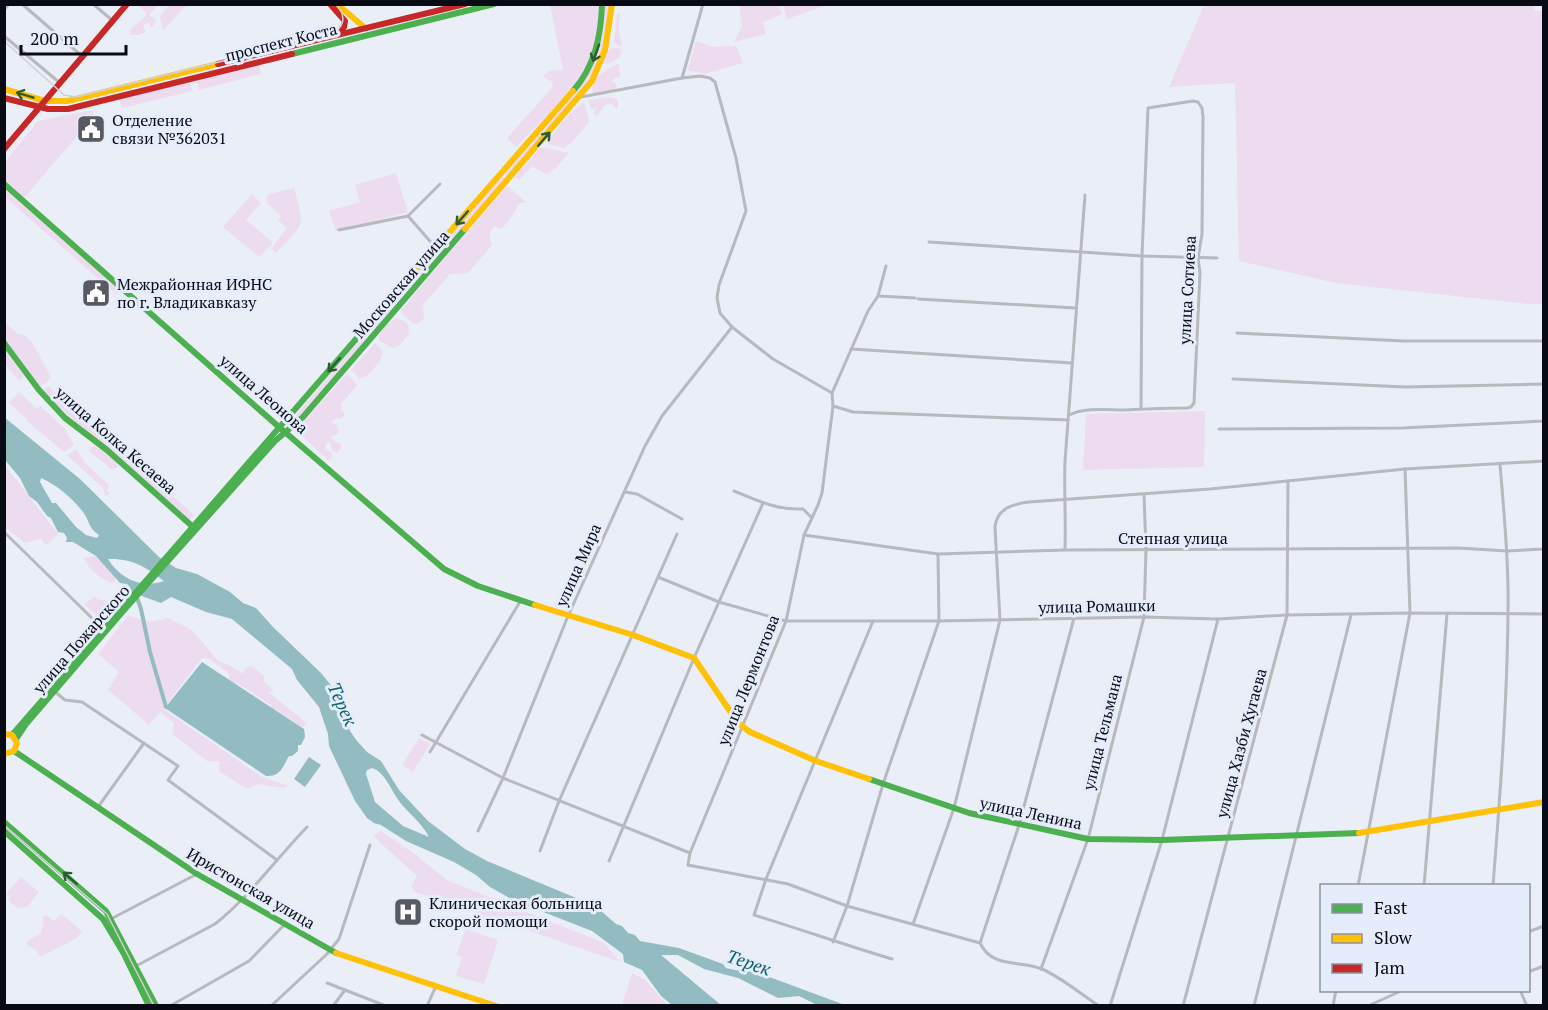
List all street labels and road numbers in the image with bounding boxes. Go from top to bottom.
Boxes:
street label: проспект Коста [223,17,339,67]
street label: Московская улица [348,225,454,343]
street label: улица Сотиева [1173,235,1201,346]
street label: улица Леонова [214,349,313,439]
street label: улица Колка Кесаева [50,381,181,499]
street label: улица Мира [549,520,606,611]
street label: Степная улица [1118,527,1228,549]
street label: улица Пожарского [27,580,134,699]
street label: улица Ромашки [1037,594,1156,618]
street label: улица Лермонтова [711,611,784,750]
street label: улица Хазби Хугаева [1210,666,1272,821]
street label: улица Тельмана [1077,672,1127,793]
street label: улица Ленина [977,791,1084,835]
street label: Иристонская улица [183,842,319,934]

